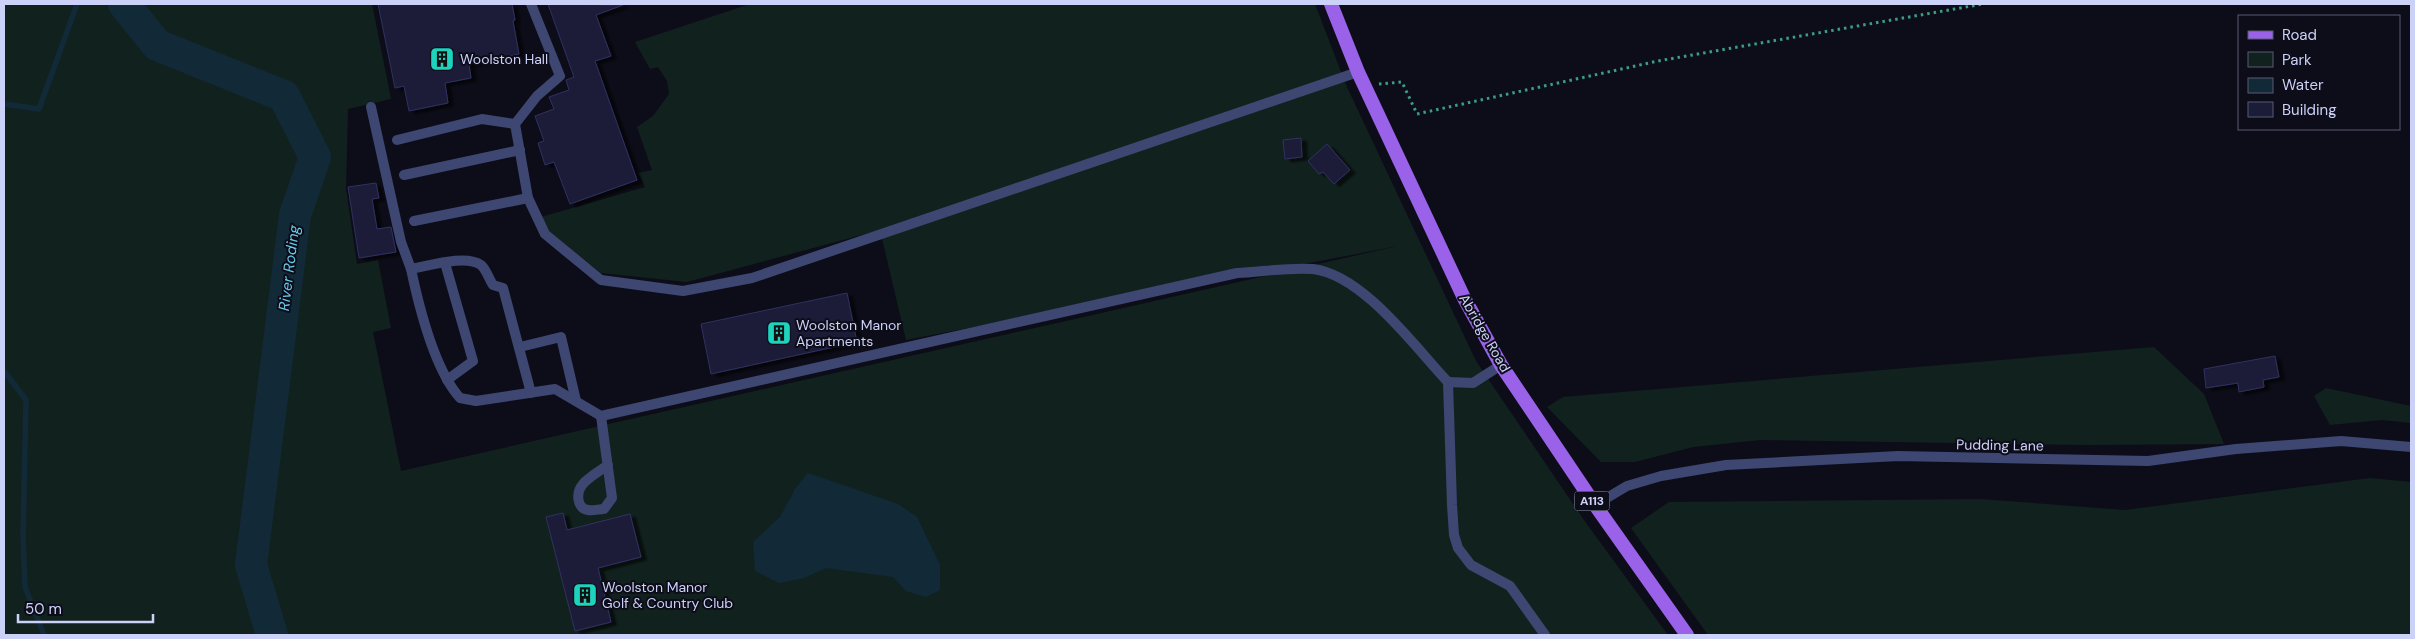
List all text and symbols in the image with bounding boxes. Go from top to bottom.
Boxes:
legend [2238,15,2400,130]
text: Road [2282,25,2317,45]
building icon: Woolston Hall [429,46,455,72]
place label: Woolston Hall [460,50,548,68]
text: Park [2282,50,2312,70]
text: Water [2282,75,2324,95]
text: Building [2282,100,2337,120]
water label: River Roding [274,223,304,312]
street label: Abridge Road [1455,291,1515,375]
place label: Woolston Manor Apartments [796,316,902,350]
building icon: Woolston Manor Apartments [766,320,792,346]
street label: Pudding Lane [1956,435,2044,455]
road number: A113 [1574,492,1610,511]
place label: Woolston Manor Golf & Country Club [602,578,733,612]
building icon: Woolston Manor Golf & Country Club [572,582,598,608]
scale bar [18,592,152,624]
text: 50 m [25,599,62,619]

